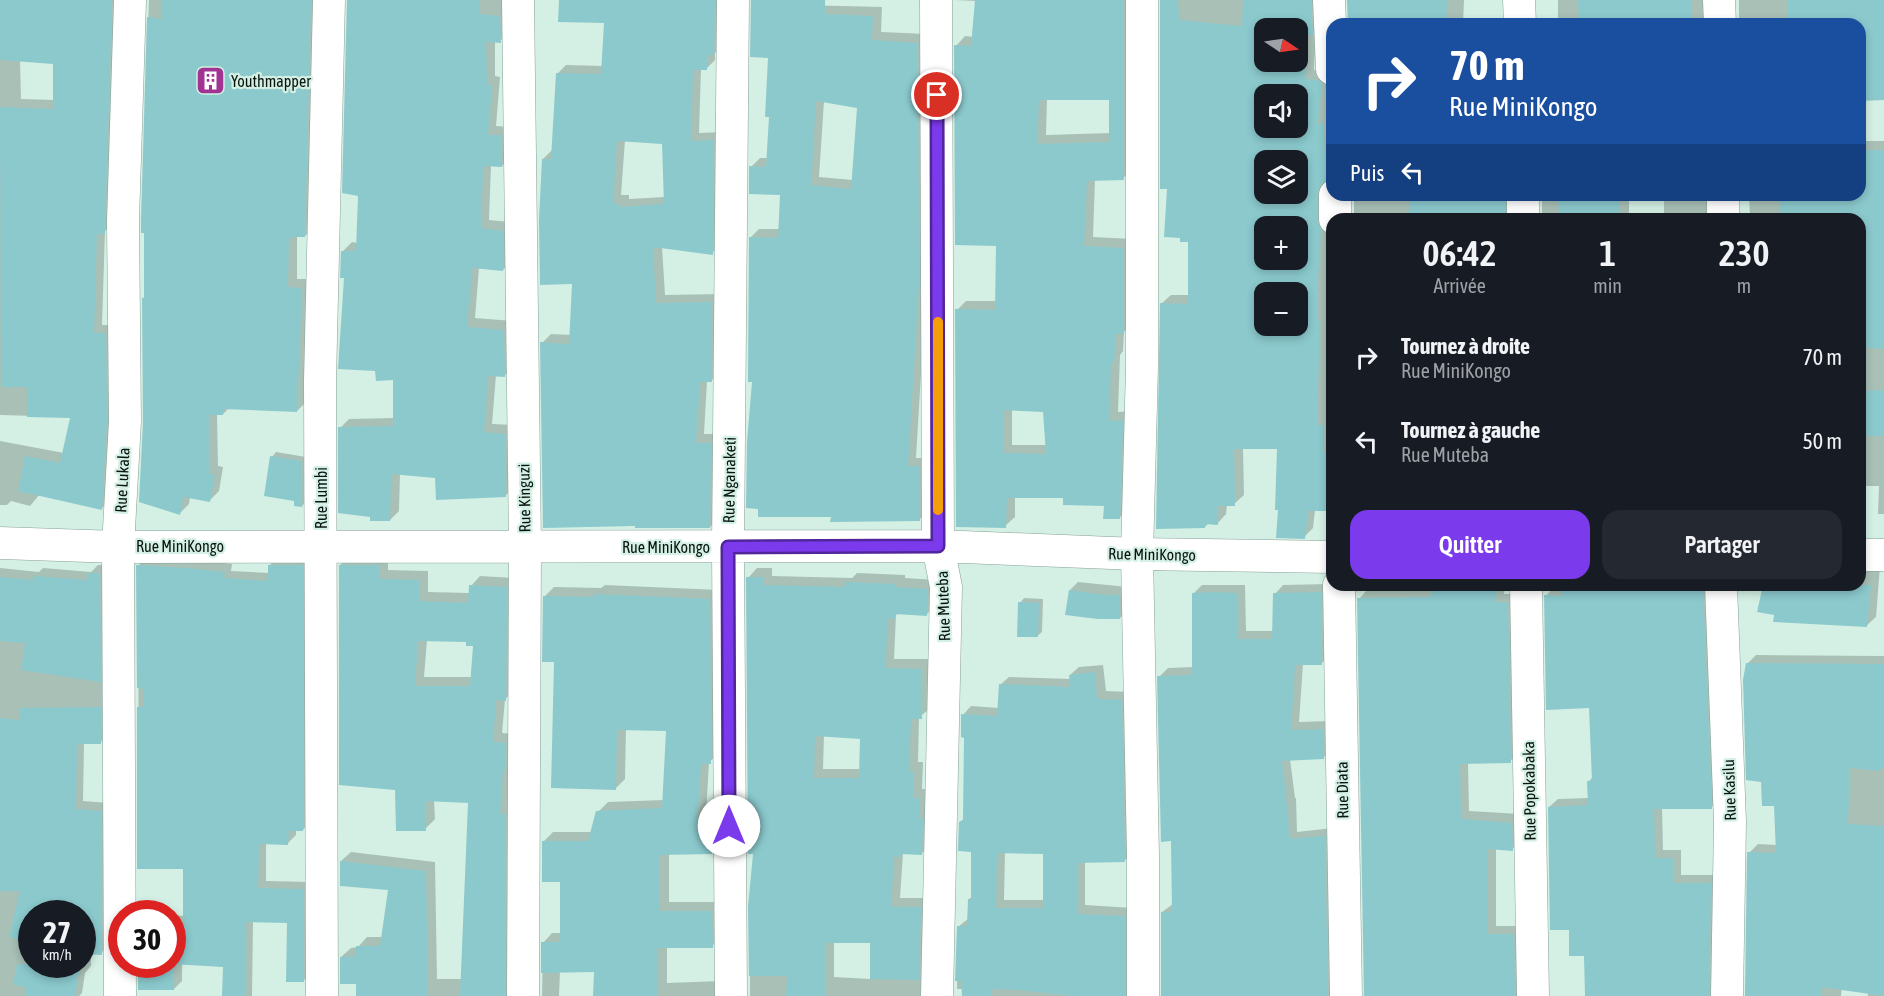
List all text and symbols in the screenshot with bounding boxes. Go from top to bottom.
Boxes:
north arrow [1254,18,1308,72]
map controls [1254,18,1308,336]
text: 70 m [1449,41,1524,89]
icon: right [1350,42,1428,120]
building icon: Youthmapper [194,65,226,97]
pin [911,69,962,120]
place label: Youthmapper [231,72,311,91]
icon: arrive [920,78,953,111]
button: sound [1254,84,1308,138]
text: Rue MiniKongo [1449,91,1597,122]
button: layers [1254,150,1308,204]
icon: left [1396,156,1429,189]
text: Puis [1350,160,1384,186]
button: + [1254,216,1308,270]
text: 06:42 [1423,232,1497,274]
text: 1 [1599,232,1616,274]
text: 230 [1719,232,1769,274]
text: Arrivée [1434,274,1486,297]
text: min [1593,274,1622,297]
text: m [1737,274,1751,297]
button: − [1254,282,1308,336]
text: Tournez à droite [1401,333,1530,359]
icon: right [1350,341,1383,374]
text: 70 m [1802,344,1842,370]
text: Rue MiniKongo [1401,359,1511,382]
text: Tournez à gauche [1401,417,1540,443]
icon: left [1350,425,1383,458]
text: 50 m [1802,428,1842,454]
street label: Rue Nganaketi [719,437,740,523]
text: Rue Muteba [1401,443,1489,466]
street label: Rue Lukala [111,447,133,513]
street label: Rue Kinguzi [514,464,535,532]
street label: Rue Lumbi [312,467,330,529]
button: Quitter [1350,510,1590,579]
button: Partager [1602,510,1842,579]
street label: Rue MiniKongo [136,537,224,556]
street label: Rue MiniKongo [622,538,710,557]
street label: Rue MiniKongo [1108,544,1196,565]
street label: Rue Muteba [933,571,953,641]
street label: Rue Popokabaka [1519,741,1540,841]
street label: Rue Kasilu [1719,759,1739,821]
street label: Rue Diata [1333,761,1351,819]
position arrow [697,794,761,858]
speed limit sign: 30 [108,900,186,978]
text: 27 [43,915,71,949]
text: km/h [42,946,72,963]

